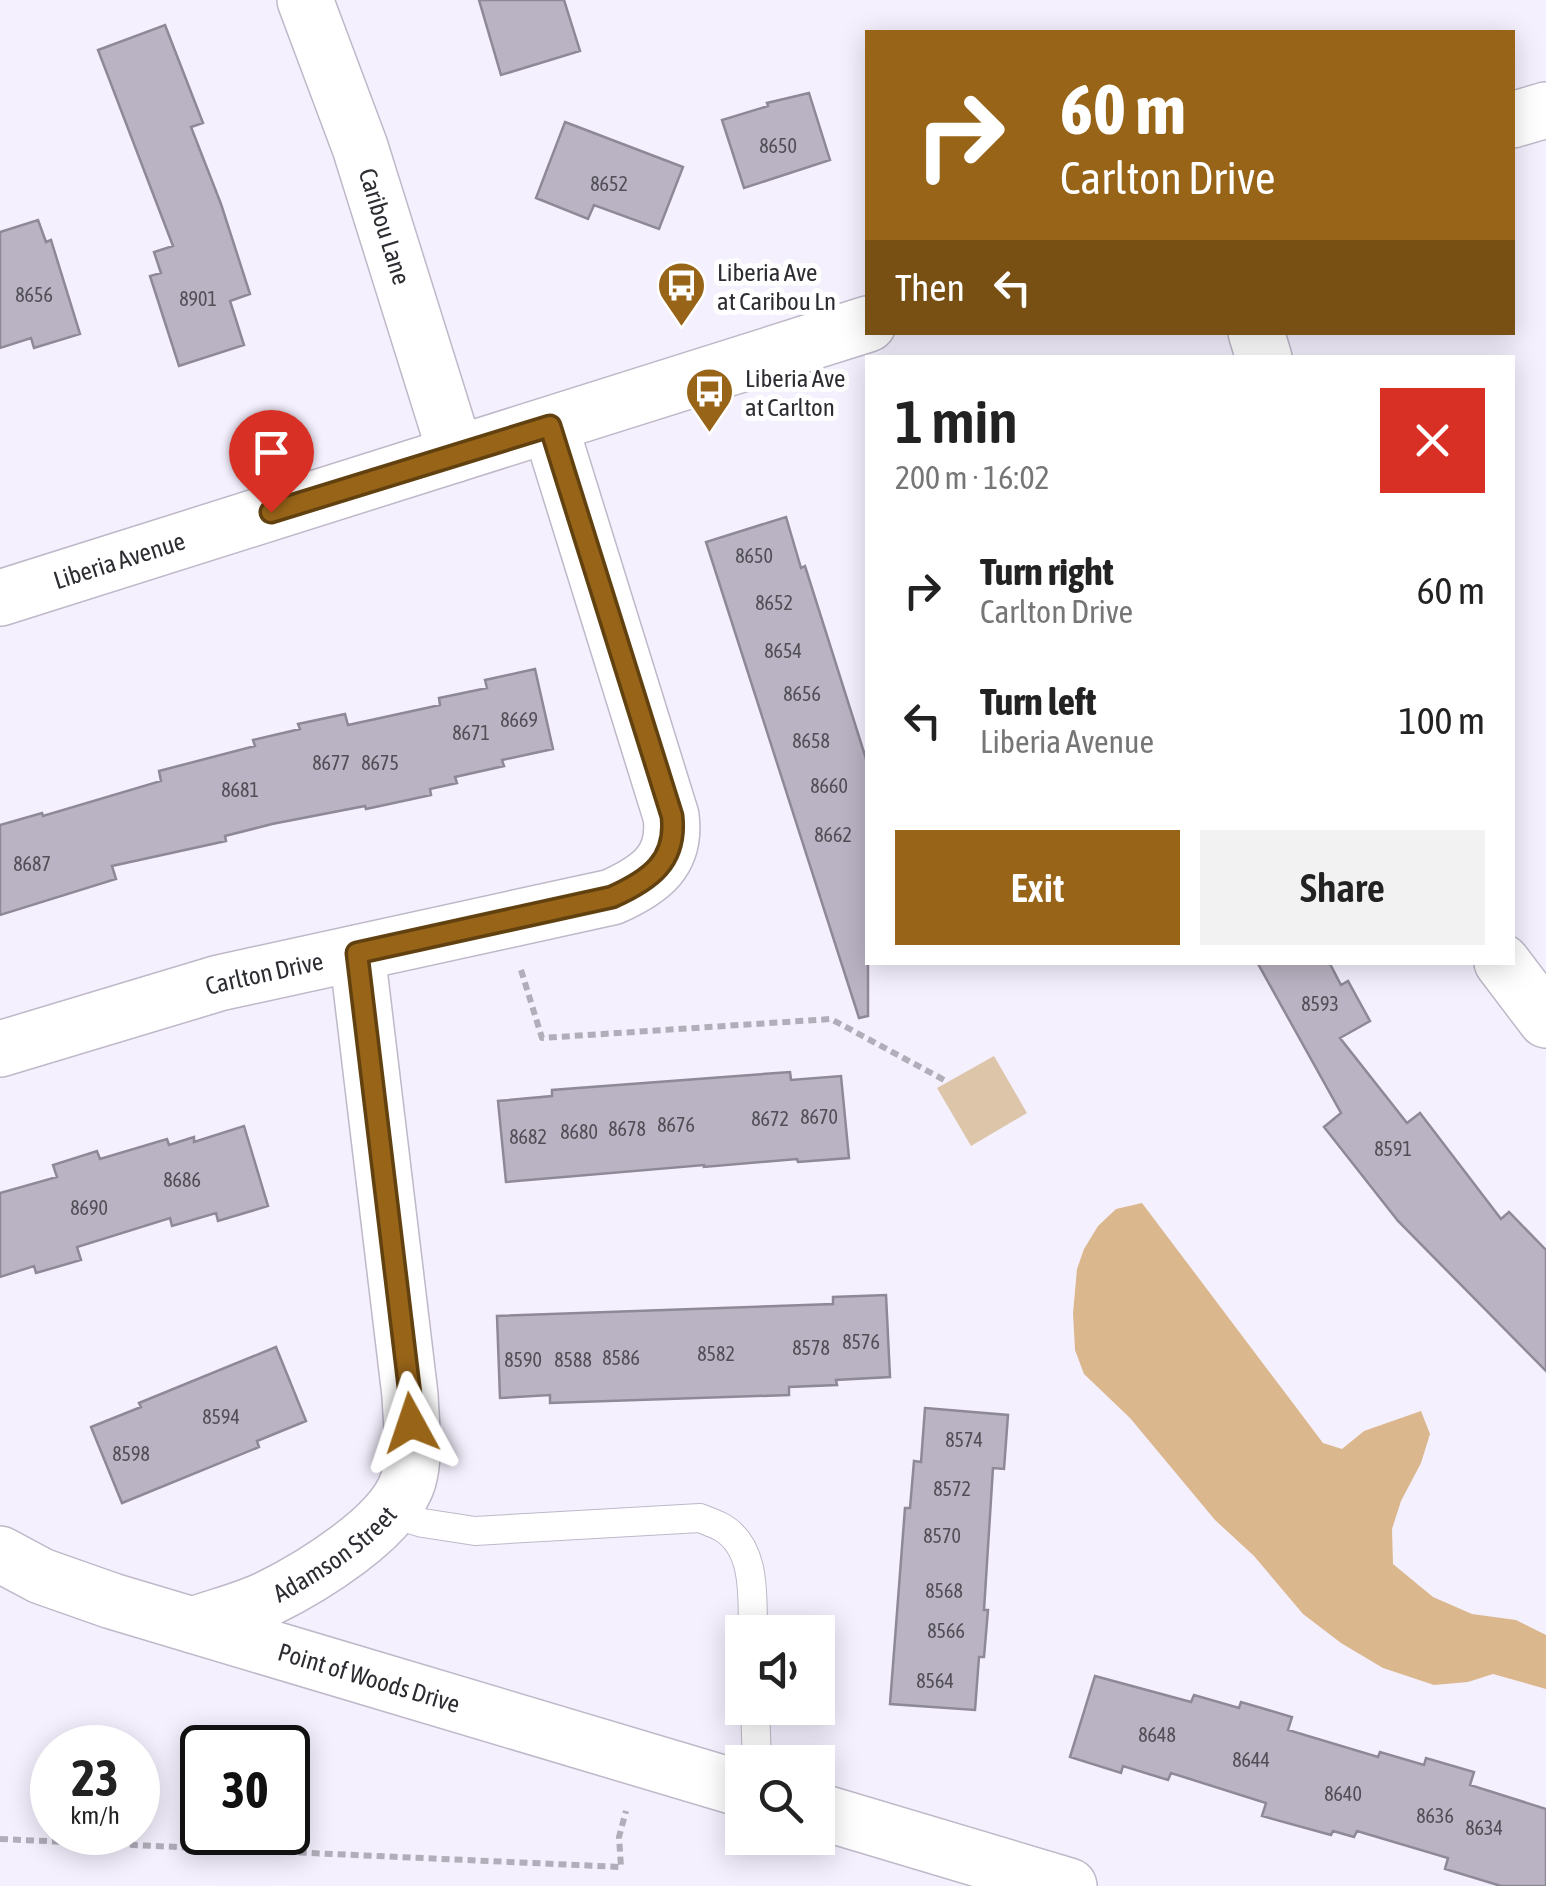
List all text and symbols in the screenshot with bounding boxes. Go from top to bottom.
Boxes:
text: 60 m [1060,69,1186,149]
icon: right [895,70,1025,200]
house number: 8650 [759,134,797,157]
text: Carlton Drive [1060,152,1275,204]
street label: Caribou Lane [354,165,416,288]
house number: 8652 [590,172,628,195]
place label: Liberia Ave at Caribou Ln [717,258,836,315]
bus stop icon: Liberia Ave at Caribou Ln [656,260,708,328]
icon: left [985,260,1040,315]
text: Then [895,266,965,309]
house number: 8656 [15,283,53,306]
house number: 8901 [179,287,217,310]
place label: Liberia Ave at Carlton [745,364,845,421]
bus stop icon: Liberia Ave at Carlton [684,366,736,434]
text: 1 min [895,387,1018,456]
button: close [1380,388,1485,493]
pin [229,410,314,513]
icon: arrive [244,425,299,480]
text: 200 m · 16:02 [895,459,1050,496]
street label: Liberia Avenue [50,527,188,594]
house number: 8650 [735,544,773,567]
text: Turn right [980,550,1114,593]
icon: right [895,563,950,618]
text: 60 m [1417,569,1485,612]
house number: 8652 [755,591,793,614]
text: Carlton Drive [980,593,1133,630]
house number: 8654 [764,639,802,662]
text: Turn left [980,680,1096,723]
house number: 8656 [783,682,821,705]
icon: left [895,693,950,748]
text: 100 m [1399,699,1485,742]
house number: 8669 [500,708,538,731]
house number: 8671 [452,721,490,744]
text: Liberia Avenue [980,723,1154,760]
house number: 8658 [792,729,830,752]
house number: 8677 [312,751,350,774]
house number: 8675 [361,751,399,774]
house number: 8660 [810,774,848,797]
house number: 8681 [221,778,259,801]
house number: 8662 [814,823,852,846]
button: Exit [895,830,1180,945]
button: Share [1200,830,1485,945]
house number: 8687 [13,852,51,875]
street label: Carlton Drive [202,947,326,1000]
house number: 8593 [1301,992,1339,1015]
house number: 8670 [800,1105,838,1128]
house number: 8672 [751,1107,789,1130]
house number: 8676 [657,1113,695,1136]
house number: 8678 [608,1117,646,1140]
house number: 8680 [560,1120,598,1143]
house number: 8682 [509,1125,547,1148]
house number: 8591 [1374,1137,1412,1160]
house number: 8686 [163,1168,201,1191]
house number: 8690 [70,1196,108,1219]
house number: 8576 [842,1330,880,1353]
house number: 8578 [792,1336,830,1359]
house number: 8582 [697,1342,735,1365]
house number: 8586 [602,1346,640,1369]
house number: 8590 [504,1348,542,1371]
house number: 8588 [554,1348,592,1371]
position arrow [359,1371,463,1475]
house number: 8594 [202,1405,240,1428]
house number: 8574 [945,1428,983,1451]
house number: 8598 [112,1442,150,1465]
house number: 8572 [933,1477,971,1500]
street label: Adamson Street [268,1501,402,1607]
house number: 8570 [923,1524,961,1547]
house number: 8568 [925,1579,963,1602]
map controls [725,1615,835,1855]
button: sound [725,1615,835,1725]
house number: 8566 [927,1619,965,1642]
street label: Point of Woods Drive [275,1637,463,1718]
house number: 8564 [916,1669,954,1692]
house number: 8648 [1138,1723,1176,1746]
speed limit sign: 30 [180,1725,310,1855]
button: search [725,1745,835,1855]
house number: 8644 [1232,1748,1270,1771]
text: 23 [71,1749,118,1807]
house number: 8640 [1324,1782,1362,1805]
text: km/h [70,1801,120,1829]
house number: 8636 [1416,1804,1454,1827]
house number: 8634 [1465,1816,1503,1839]

